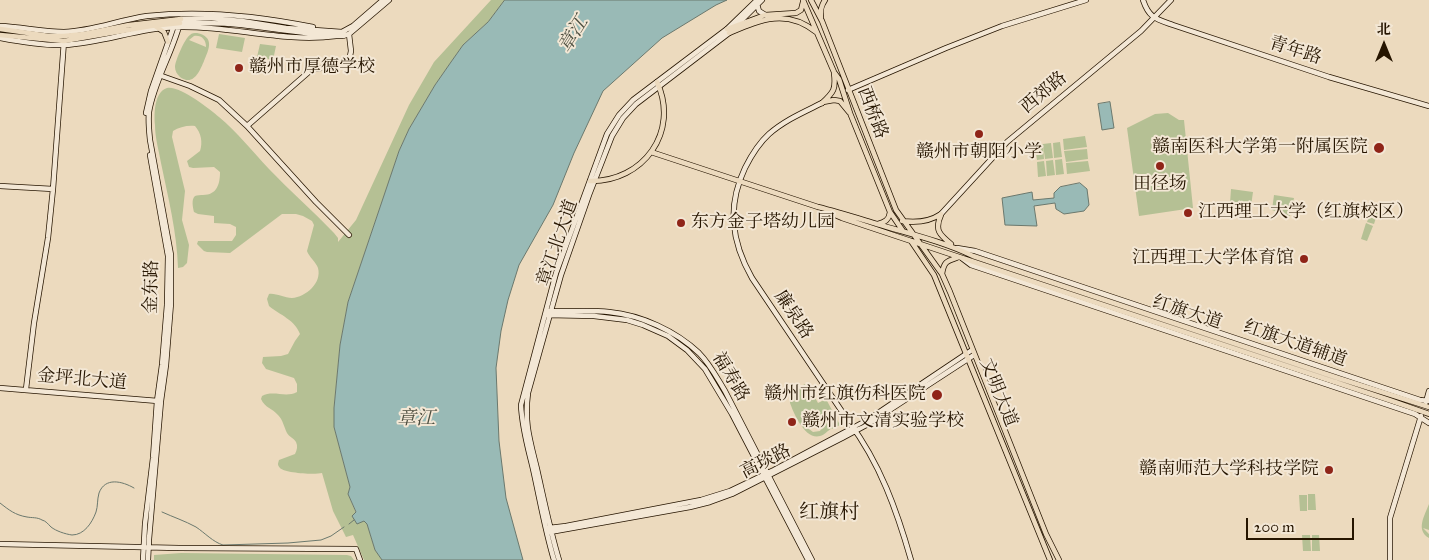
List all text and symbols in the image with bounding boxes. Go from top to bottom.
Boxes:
water label: 章江 [554,13,594,57]
north arrow [1359,20,1409,70]
text: 北 [1377,21,1391,38]
street label: 青年路 [1266,32,1324,70]
place label: 赣州市厚德学校 [249,57,375,79]
marker: 赣州市厚德学校 [233,62,245,74]
street label: 西郊路 [1016,67,1072,119]
street label: 西桥路 [852,84,892,142]
marker: 赣州市朝阳小学 [973,128,985,140]
place label: 赣南医科大学第一附属医院 [1152,137,1368,159]
marker: 赣南医科大学第一附属医院 [1372,141,1386,155]
place label: 赣州市朝阳小学 [916,142,1042,164]
marker: 田径场 [1154,160,1166,172]
place label: 田径场 [1133,174,1187,196]
street label: 章江北大道 [533,197,583,289]
place label: 江西理工大学（红旗校区） [1198,202,1414,224]
marker: 江西理工大学（红旗校区） [1182,207,1194,219]
place label: 东方金子塔幼儿园 [691,212,835,234]
marker: 东方金子塔幼儿园 [675,217,687,229]
place label: 江西理工大学体育馆 [1132,248,1294,270]
marker: 江西理工大学体育馆 [1298,253,1310,265]
street label: 金东路 [141,260,163,314]
street label: 廉泉路 [769,287,817,343]
street label: 红旗大道 [1149,292,1225,334]
street label: 红旗大道辅道 [1240,316,1350,372]
street label: 福寿路 [707,348,753,406]
street label: 文明大道 [975,356,1021,430]
street label: 金坪北大道 [36,365,128,395]
place label: 赣州市红旗伤科医院 [764,384,926,406]
marker: 赣州市红旗伤科医院 [930,388,944,402]
water label: 章江 [397,408,435,430]
place label: 赣州市文清实验学校 [802,411,964,433]
marker: 赣州市文清实验学校 [786,416,798,428]
street label: 高琰路 [737,440,795,484]
place label: 赣南师范大学科技学院 [1139,459,1319,481]
marker: 赣南师范大学科技学院 [1323,464,1335,476]
district label: 红旗村 [799,501,859,525]
scale bar [1249,508,1356,540]
text: 200 m [1254,518,1295,536]

